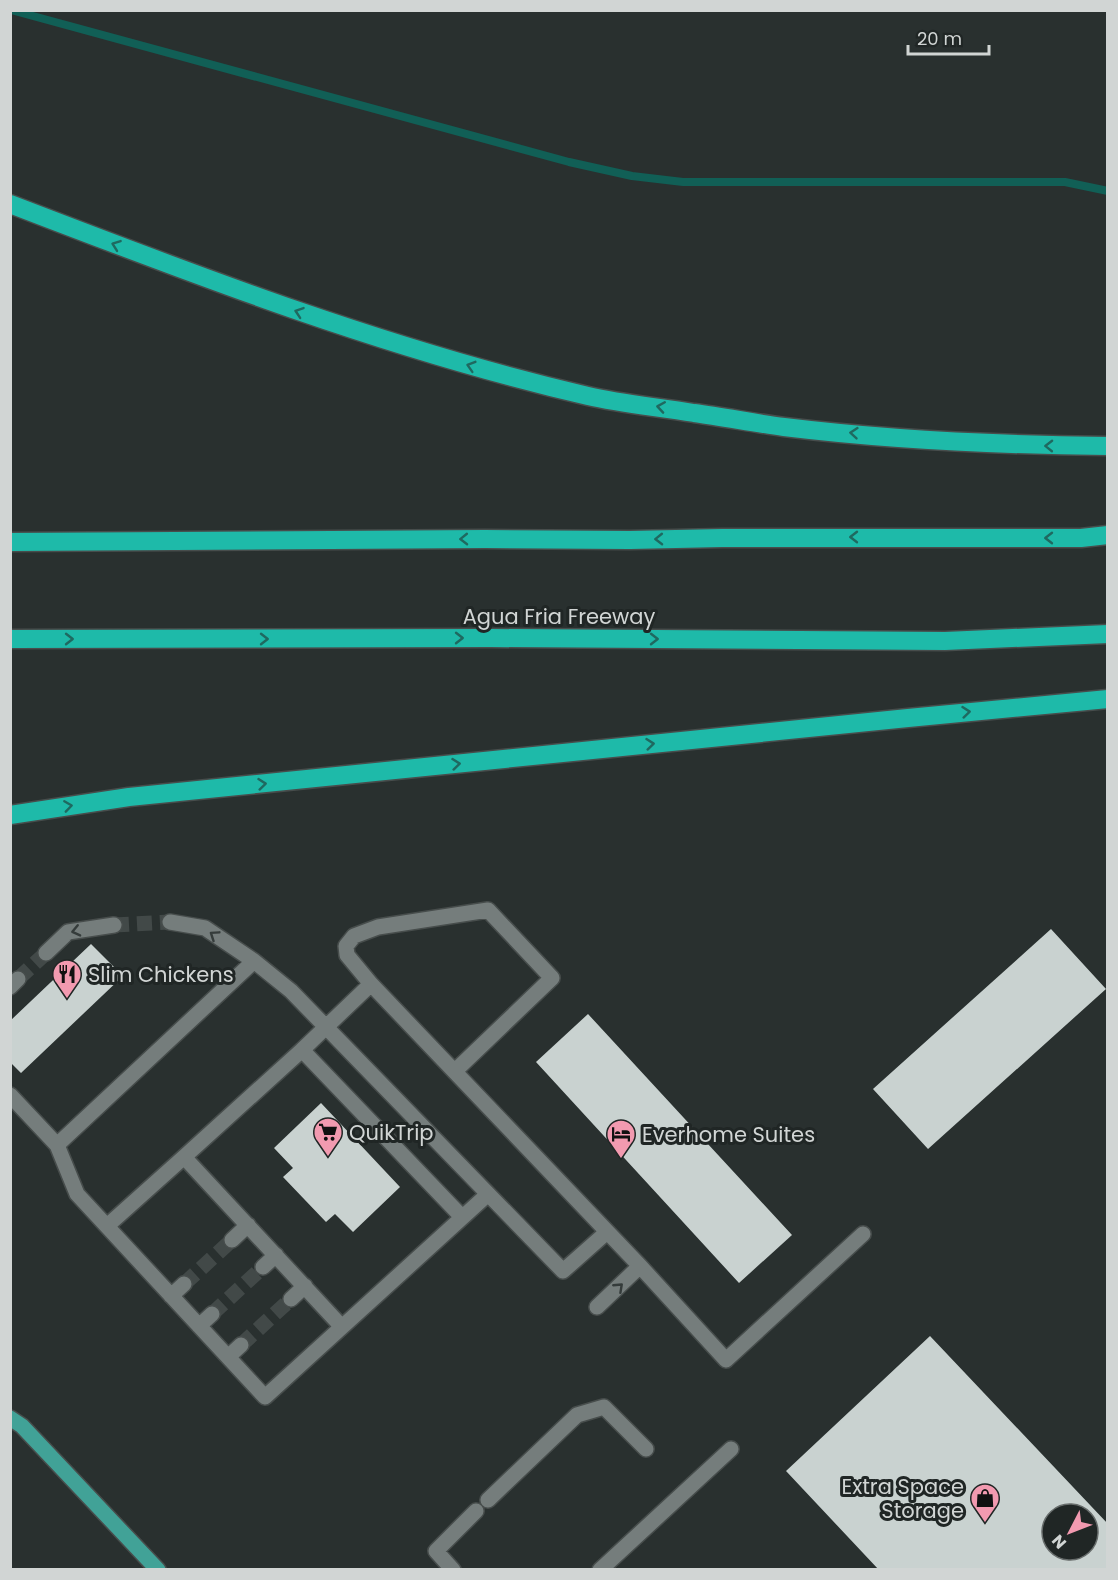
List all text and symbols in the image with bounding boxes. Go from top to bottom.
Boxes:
scale bar [908,18,989,56]
text: 20 m [917,26,962,51]
one-way arrow [111,239,122,252]
one-way arrow [294,306,305,319]
one-way arrow [466,360,476,373]
one-way arrow [657,402,666,414]
one-way arrow [850,427,859,440]
one-way arrow [1045,440,1054,452]
one-way arrow [850,531,859,543]
one-way arrow [1045,532,1054,544]
one-way arrow [460,533,469,545]
one-way arrow [655,533,664,545]
street label: Agua Fria Freeway [463,602,656,631]
one-way arrow [454,632,463,644]
one-way arrow [64,633,73,645]
one-way arrow [259,633,268,645]
one-way arrow [649,633,658,645]
one-way arrow [961,706,971,719]
one-way arrow [645,738,655,751]
one-way arrow [451,758,461,771]
one-way arrow [257,778,267,791]
one-way arrow [64,800,73,812]
one-way arrow [71,924,81,937]
one-way arrow [210,931,221,942]
restaurant icon: Slim Chickens [51,958,83,1000]
place label: Slim Chickens [88,960,234,989]
supermarket icon: QuikTrip [312,1116,344,1158]
place label: QuikTrip [349,1118,434,1147]
hotel icon: Everhome Suites [605,1118,637,1160]
place label: Everhome Suites [642,1120,815,1149]
one-way arrow [612,1283,622,1294]
place label: Extra Space Storage [841,1472,964,1525]
shop icon: Extra Space Storage [969,1482,1001,1524]
north arrow [1040,1502,1100,1562]
text: N [1047,1530,1072,1554]

